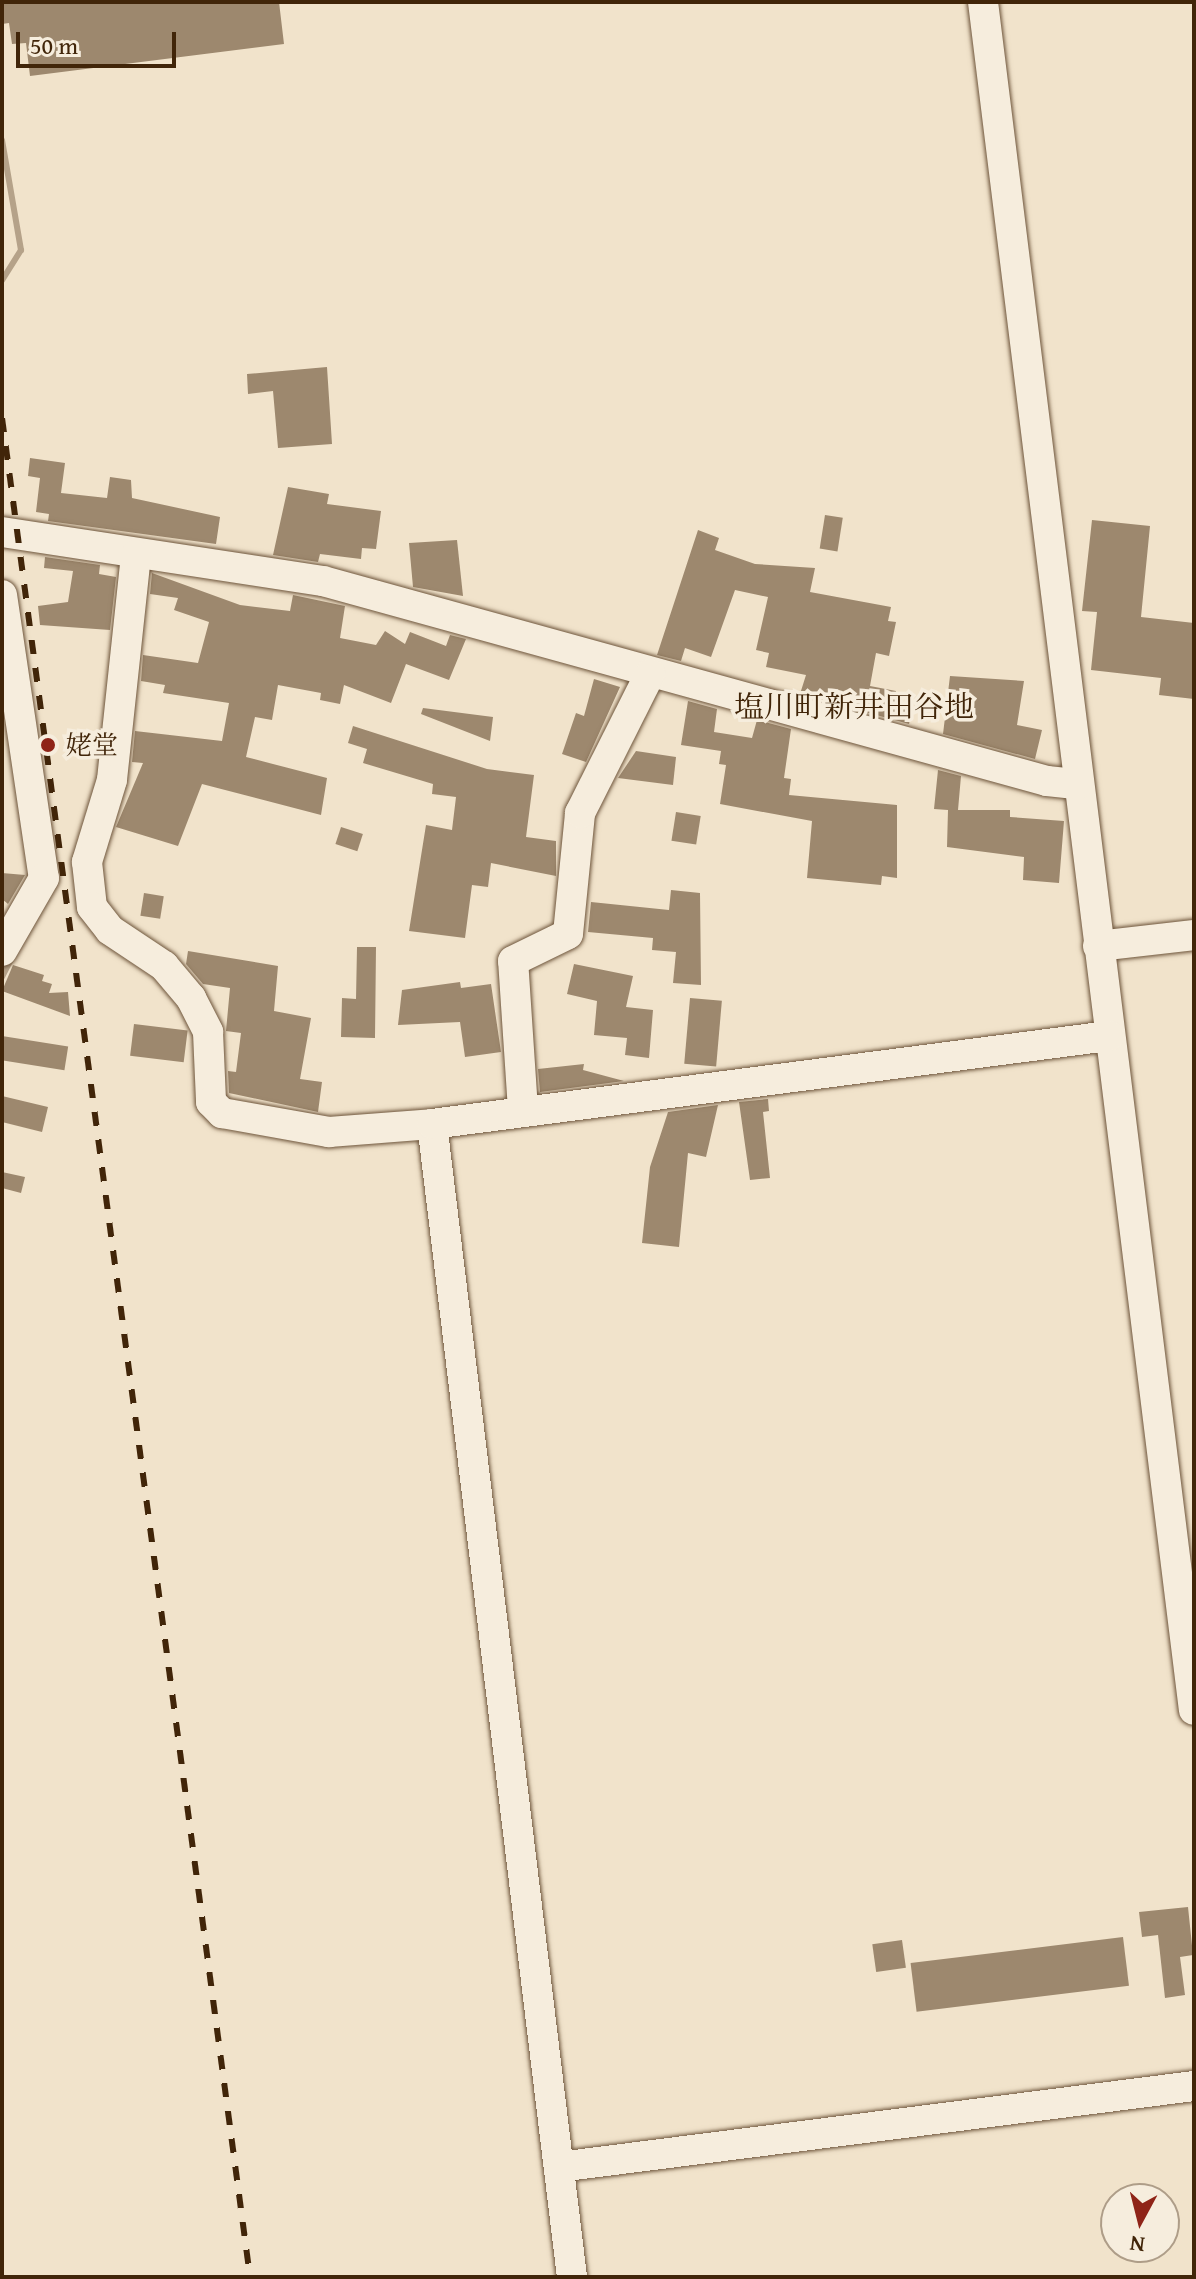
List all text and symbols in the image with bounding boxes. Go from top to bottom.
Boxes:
scale bar [20,16,180,66]
text: 50 m [30,28,78,63]
district label: 塩川町新井田谷地 [734,688,974,724]
place label: 姥堂 [66,729,118,761]
marker: 姥堂 [37,734,59,756]
north arrow [1100,2183,1180,2263]
text: N [1128,2228,1147,2262]

